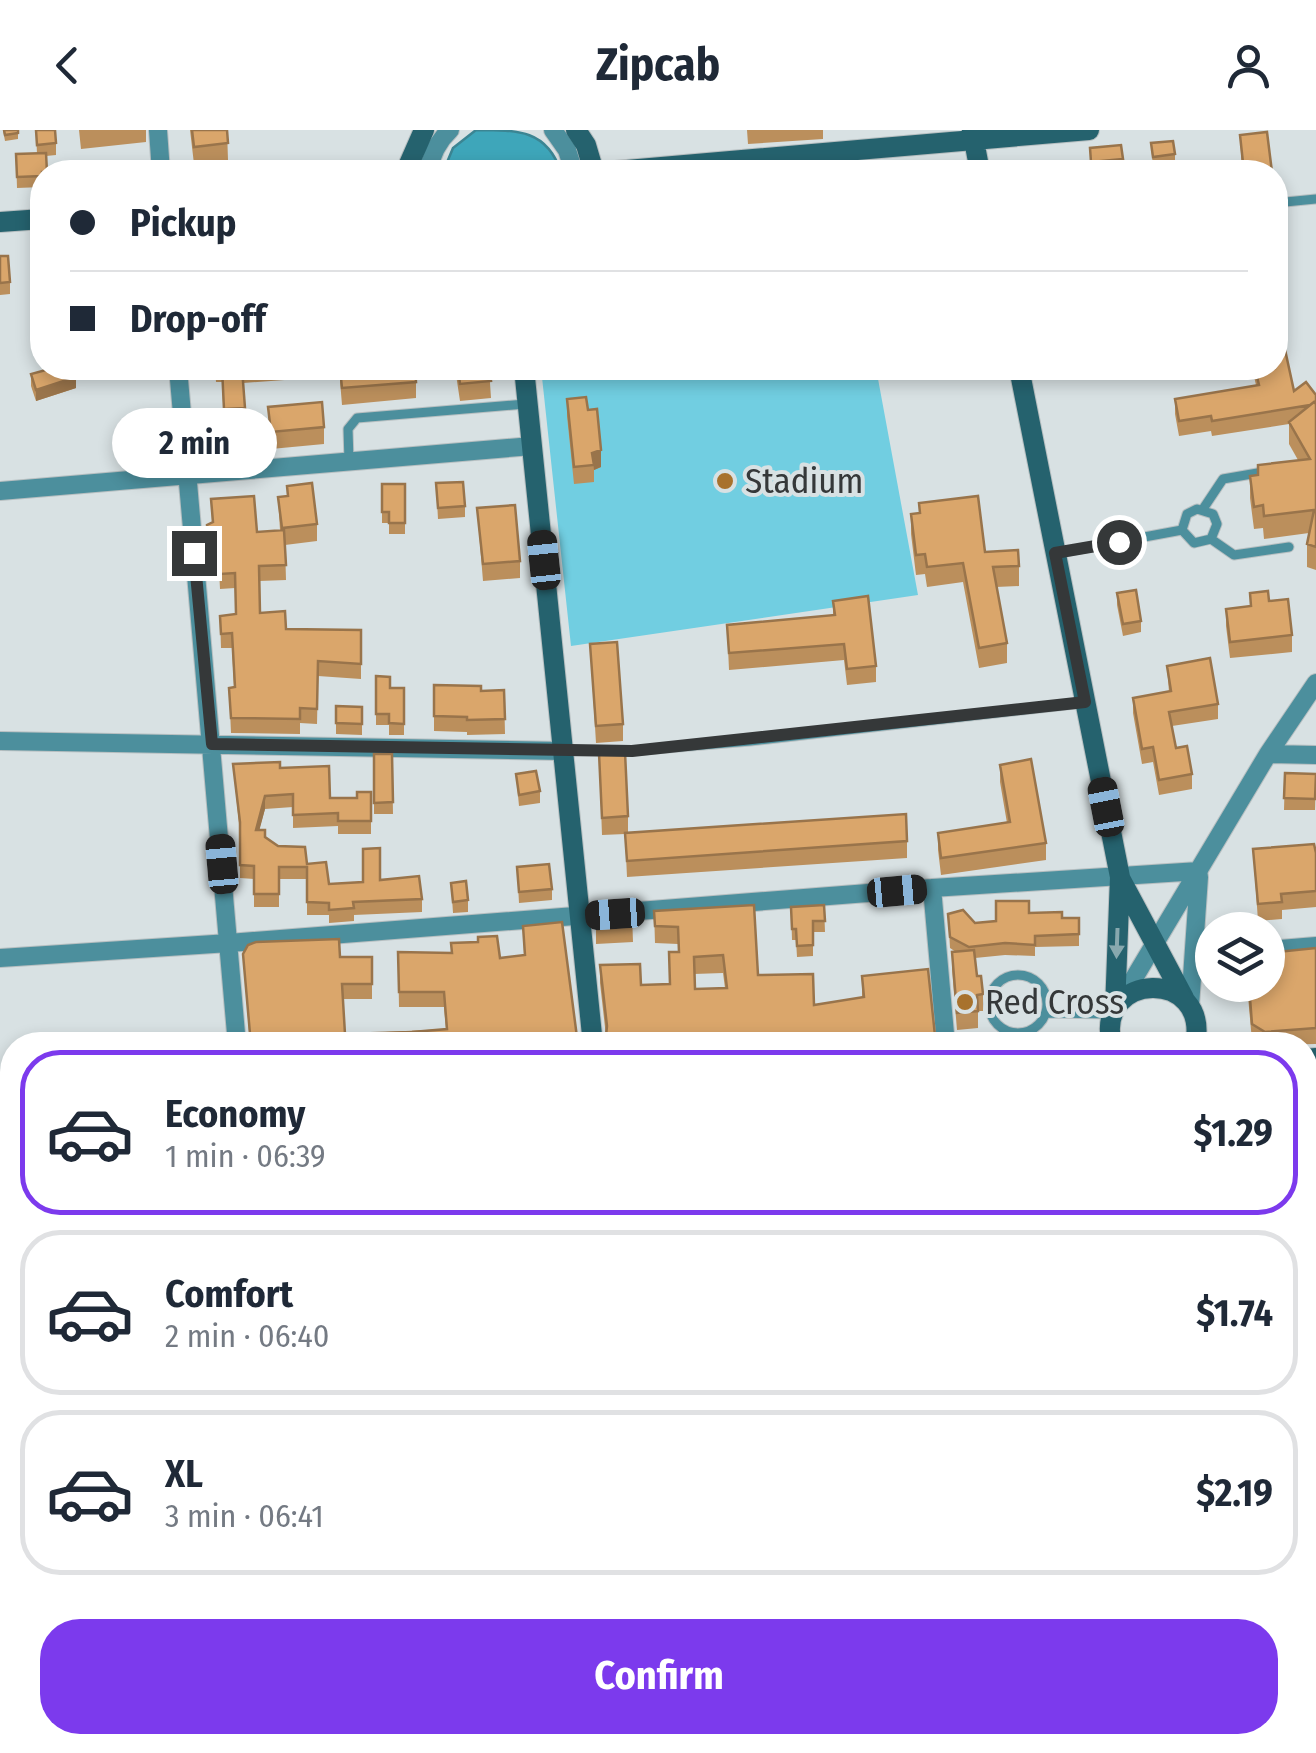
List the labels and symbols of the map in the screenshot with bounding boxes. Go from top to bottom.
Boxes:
callout: 2 min [111,408,276,478]
place label: Stadium [745,460,864,502]
marker: Stadium [714,470,736,492]
route start [1097,520,1142,565]
car [526,529,562,591]
route end [172,531,217,576]
car [1086,775,1126,839]
car [204,833,240,895]
car [866,873,928,909]
car [584,897,646,931]
one-way arrow [1109,927,1125,959]
place label: Red Cross [985,981,1124,1023]
marker: Red Cross [954,991,976,1013]

